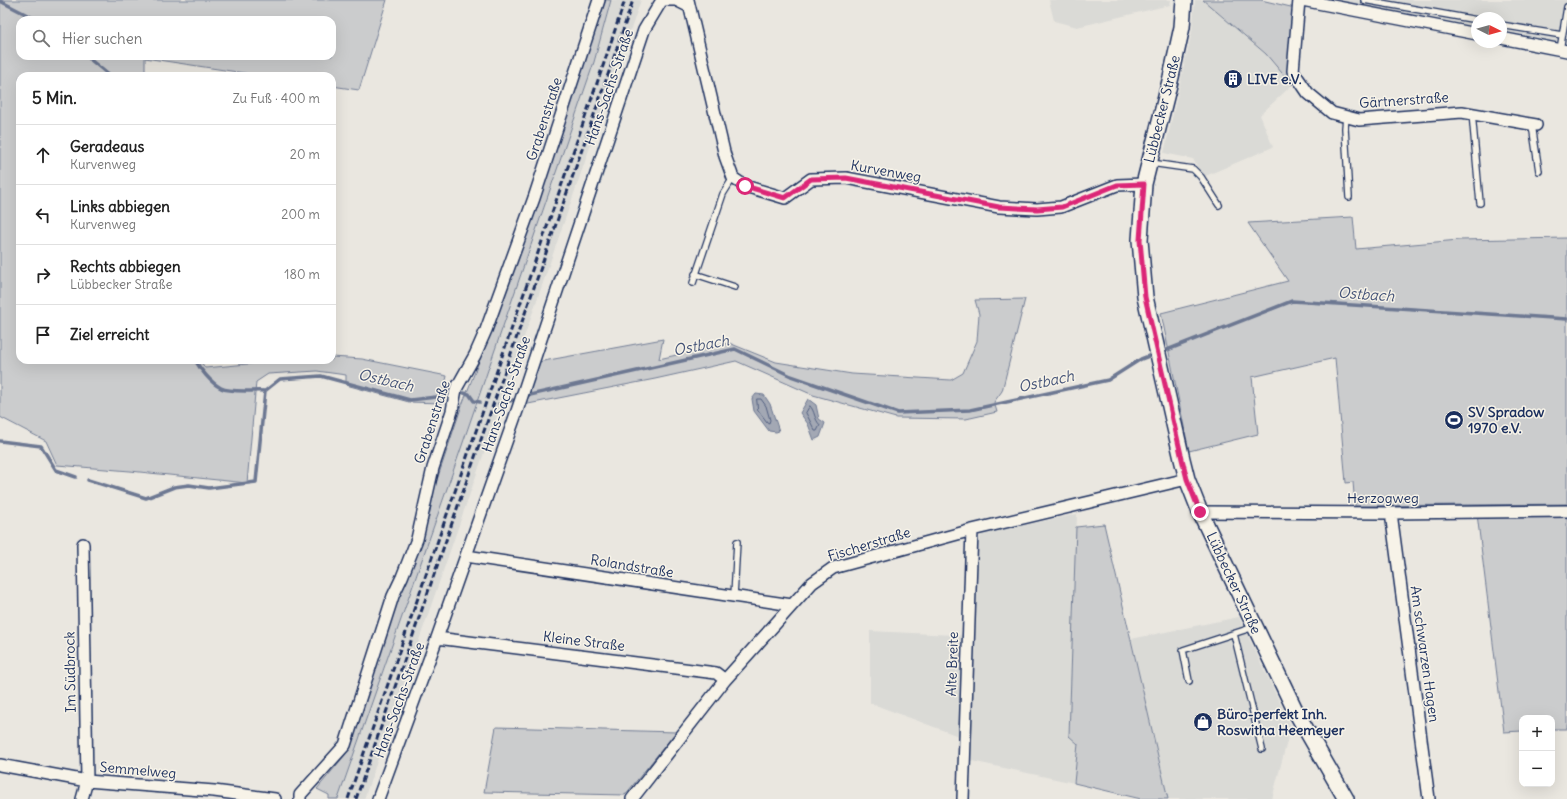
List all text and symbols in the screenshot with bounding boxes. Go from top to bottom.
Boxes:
north arrow [1471,12,1507,48]
search box [16,16,336,60]
icon: search [30,27,52,49]
street label: Hans-Sachs-Straße [581,27,637,147]
text: Hier suchen [62,29,142,48]
street label: Lübbecker Straße [1140,53,1184,165]
building icon: LIVE e.V. [1222,68,1244,90]
place label: LIVE e.V. [1247,70,1302,88]
street label: Grabenstraße [522,75,566,163]
text: 5 Min. [32,87,77,109]
street label: Gärtnerstraße [1359,88,1449,112]
text: Zu Fuß · 400 m [232,90,320,107]
text: Geradeaus [70,137,144,156]
icon: ahead [32,144,54,166]
text: 20 m [290,146,320,163]
text: Kurvenweg [70,156,136,173]
street label: Kurvenweg [849,156,923,186]
route start [736,177,754,195]
text: Links abbiegen [70,197,170,216]
icon: left [32,204,54,226]
text: 200 m [281,206,320,223]
text: Kurvenweg [70,216,136,233]
text: Rechts abbiegen [70,257,181,276]
icon: right [32,264,54,286]
text: 180 m [284,266,320,283]
text: Lübbecker Straße [70,276,172,293]
water label: Ostbach [1337,283,1395,305]
icon: arrive [32,324,54,346]
text: Ziel erreicht [70,325,149,344]
water label: Ostbach [671,330,731,360]
street label: Hans-Sachs-Straße [478,334,534,454]
water label: Ostbach [356,364,416,396]
water label: Ostbach [1016,366,1076,396]
street label: Grabenstraße [410,378,454,466]
place label: SV Spradow 1970 e.V. [1468,403,1544,437]
sports icon: SV Spradow 1970 e.V. [1443,409,1465,431]
street label: Herzogweg [1347,489,1419,507]
route end [1191,503,1209,521]
street label: Fischerstraße [825,523,913,565]
street label: Lübbecker Straße [1203,529,1265,637]
street label: Rolandstraße [589,551,675,581]
street label: Am schwarzen Hagen [1407,585,1443,723]
street label: Kleine Straße [542,627,626,655]
street label: Im Südbrock [60,631,80,713]
street label: Alte Breite [942,631,962,697]
street label: Hans-Sachs-Straße [370,640,428,760]
place label: Büro-perfekt Inh. Roswitha Heemeyer [1217,705,1345,739]
shop icon: Büro-perfekt Inh. Roswitha Heemeyer [1192,711,1214,733]
map controls [1519,715,1555,787]
button: + [1519,715,1555,751]
button: − [1519,751,1555,787]
street label: Semmelweg [99,758,177,782]

